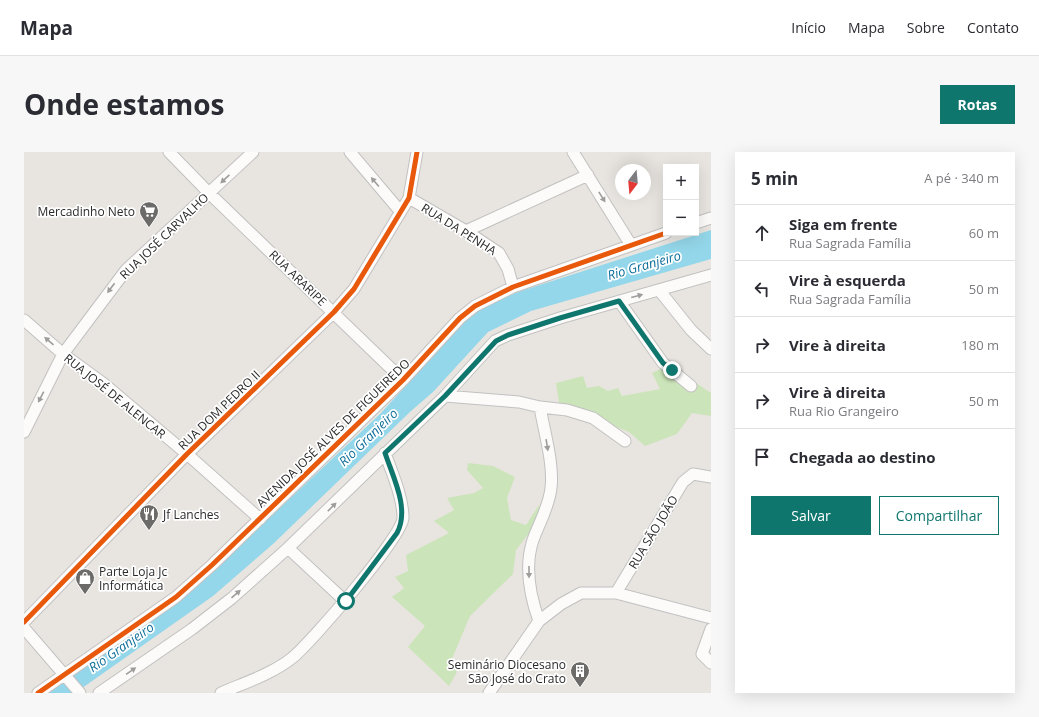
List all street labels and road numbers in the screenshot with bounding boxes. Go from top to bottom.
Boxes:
street label: RUA JOSÉ CARVALHO [116,189,212,283]
street label: RUA DA PENHA [418,199,500,259]
street label: RUA ARARIPE [265,246,331,310]
street label: RUA JOSÉ DE ALENCAR [61,350,170,443]
street label: AVENIDA JOSÉ ALVES DE FIGUEIREDO [253,355,413,511]
street label: RUA DOM PEDRO II [174,366,264,454]
street label: RUA SÃO JOÃO [624,492,682,572]

